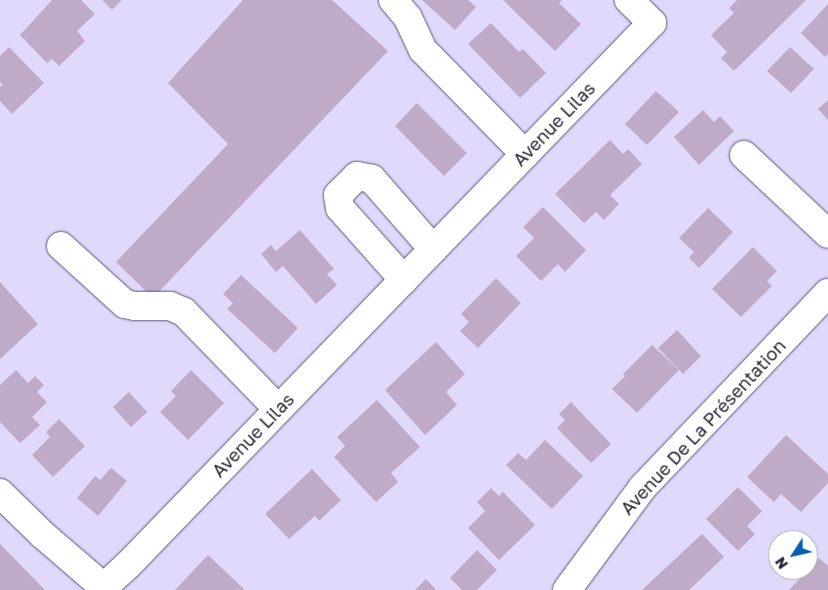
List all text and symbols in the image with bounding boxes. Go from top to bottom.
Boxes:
street label: Avenue Lilas [509,77,599,171]
street label: Avenue De La Présentation [616,335,790,519]
street label: Avenue Lilas [208,388,298,482]
north arrow [768,530,818,580]
text: N [771,554,791,573]

